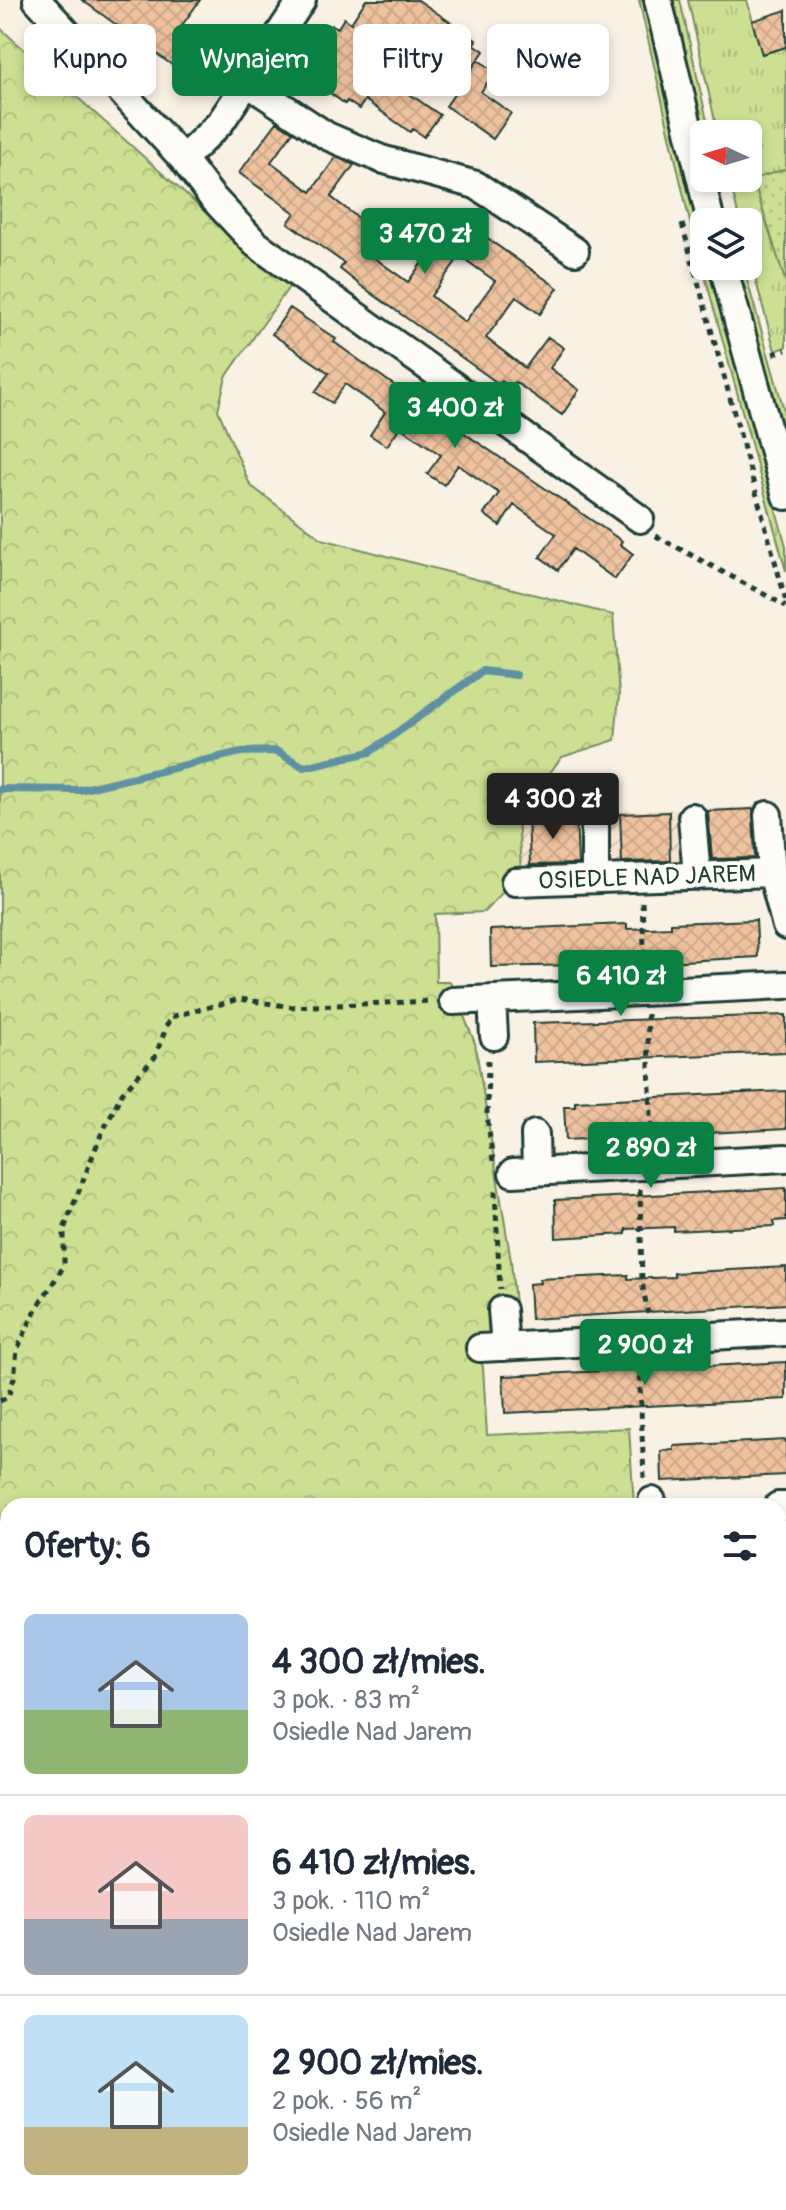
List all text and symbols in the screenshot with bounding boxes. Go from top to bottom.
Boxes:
chip: Kupno [24,24,156,96]
chip: Wynajem [172,24,337,96]
chip: Filtry [353,24,471,96]
chip: Nowe [487,24,609,96]
north arrow [690,120,762,192]
map controls [690,120,762,280]
pin: 3 470 zł [342,208,508,276]
button: layers [690,208,762,280]
text: 3 470 zł [379,218,471,250]
pin: 3 400 zł [372,382,538,450]
text: 3 400 zł [407,392,503,424]
pin: 4 300 zł [470,773,636,841]
text: 4 300 zł [505,783,601,815]
street label: OSIEDLE NAD JAREM [538,859,756,896]
pin: 6 410 zł [538,950,704,1018]
text: 6 410 zł [576,960,666,992]
pin: 2 890 zł [568,1122,734,1190]
text: 2 890 zł [606,1132,696,1164]
pin: 2 900 zł [562,1319,728,1387]
text: 2 900 zł [598,1329,692,1361]
icon: filters [718,1524,762,1568]
text: Oferty: 6 [24,1525,151,1568]
text: 4 300 zł/mies. [272,1641,486,1684]
icon: home [88,1646,184,1742]
text: 3 pok. · 83 m² [272,1684,420,1716]
text: Osiedle Nad Jarem [272,1716,472,1748]
text: 6 410 zł/mies. [272,1842,477,1885]
icon: home [88,1847,184,1943]
text: 3 pok. · 110 m² [272,1885,430,1917]
text: Osiedle Nad Jarem [272,1917,472,1949]
text: 2 900 zł/mies. [272,2042,484,2085]
icon: home [88,2047,184,2143]
text: 2 pok. · 56 m² [272,2085,421,2117]
text: Osiedle Nad Jarem [272,2117,472,2149]

